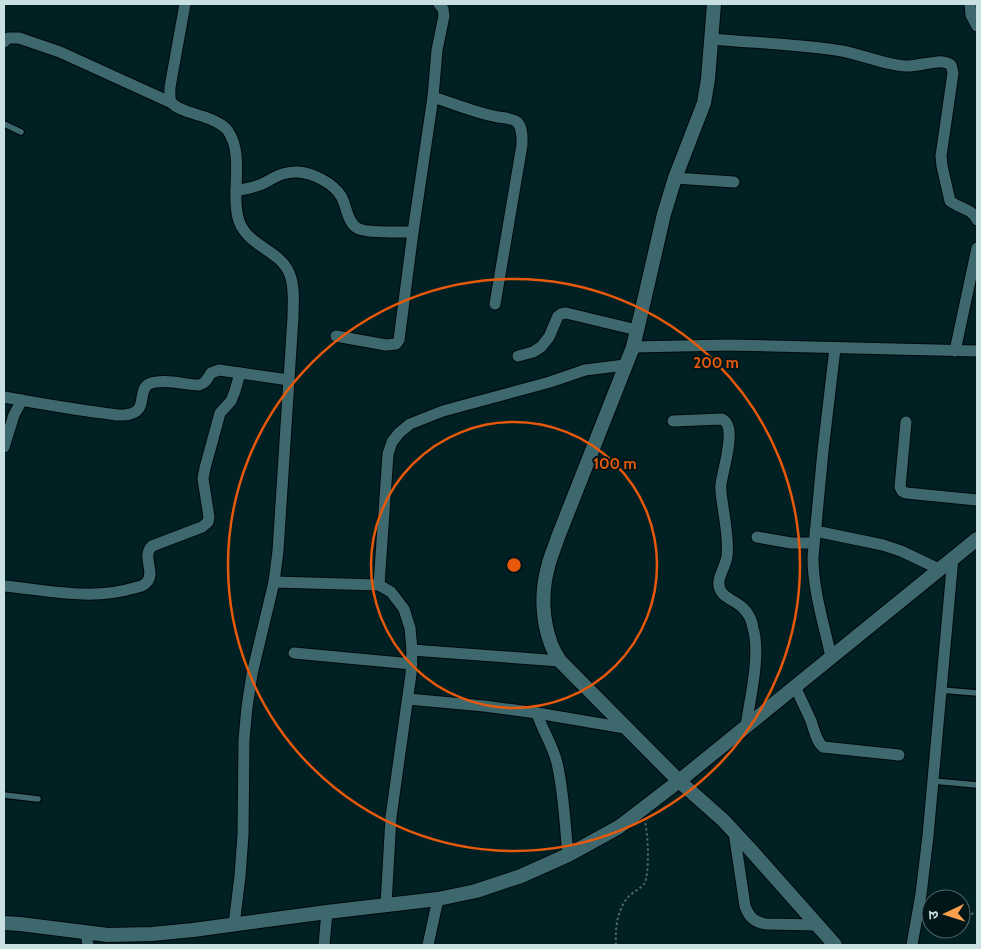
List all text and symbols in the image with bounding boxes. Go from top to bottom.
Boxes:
text: 200 m [693,354,739,372]
text: 100 m [593,455,637,473]
centre of rings [505,556,523,574]
north arrow [921,889,971,939]
text: उ [924,909,942,920]

